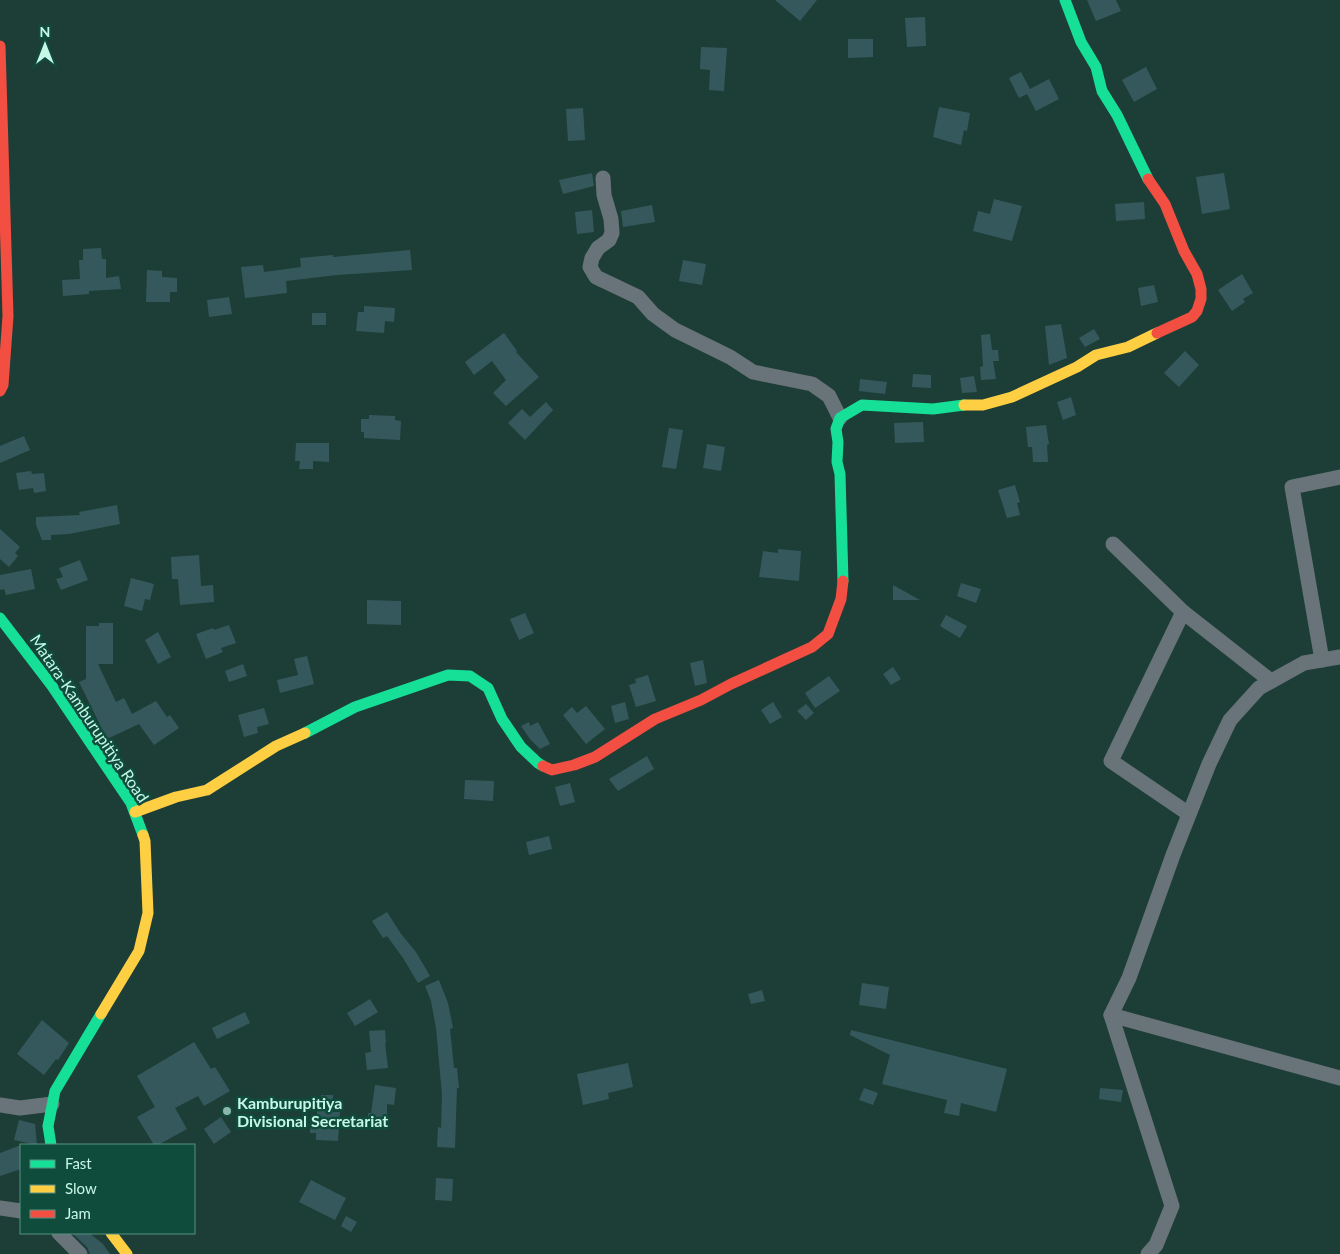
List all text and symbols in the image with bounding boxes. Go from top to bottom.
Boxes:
north arrow [20,20,70,70]
text: N [40,23,50,40]
street label: Matara-Kamburupitiya Road [27,630,153,806]
place label: Kamburupitiya Divisional Secretariat [237,1093,388,1130]
marker: Kamburupitiya Divisional Secretariat [221,1105,233,1117]
legend [20,1144,195,1234]
text: Fast [65,1154,92,1172]
text: Slow [65,1179,97,1197]
text: Jam [65,1204,91,1222]

